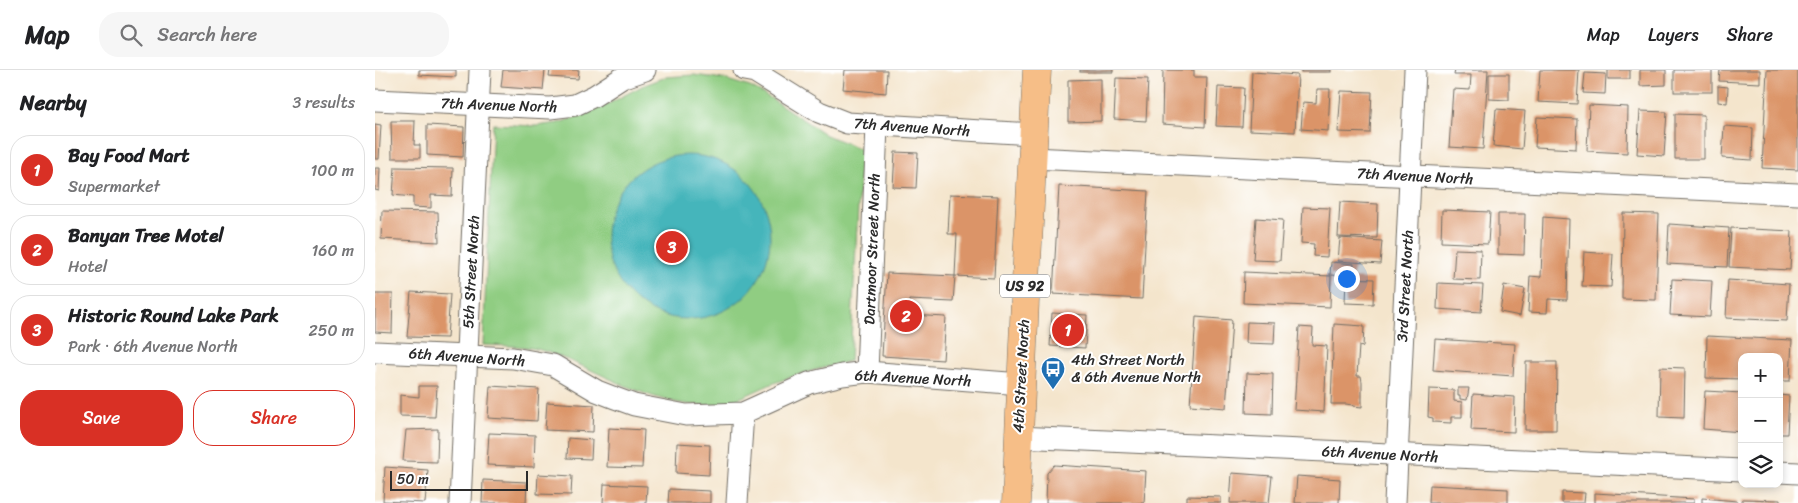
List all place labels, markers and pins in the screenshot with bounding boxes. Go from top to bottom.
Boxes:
pin: 3 [656,228,688,266]
pin: 2 [890,297,922,335]
pin: 1 [1052,311,1084,349]
place label: 4th Street North & 6th Avenue North [1071,347,1201,390]
bus stop icon: 4th Street North & 6th Avenue North [1040,356,1066,390]

